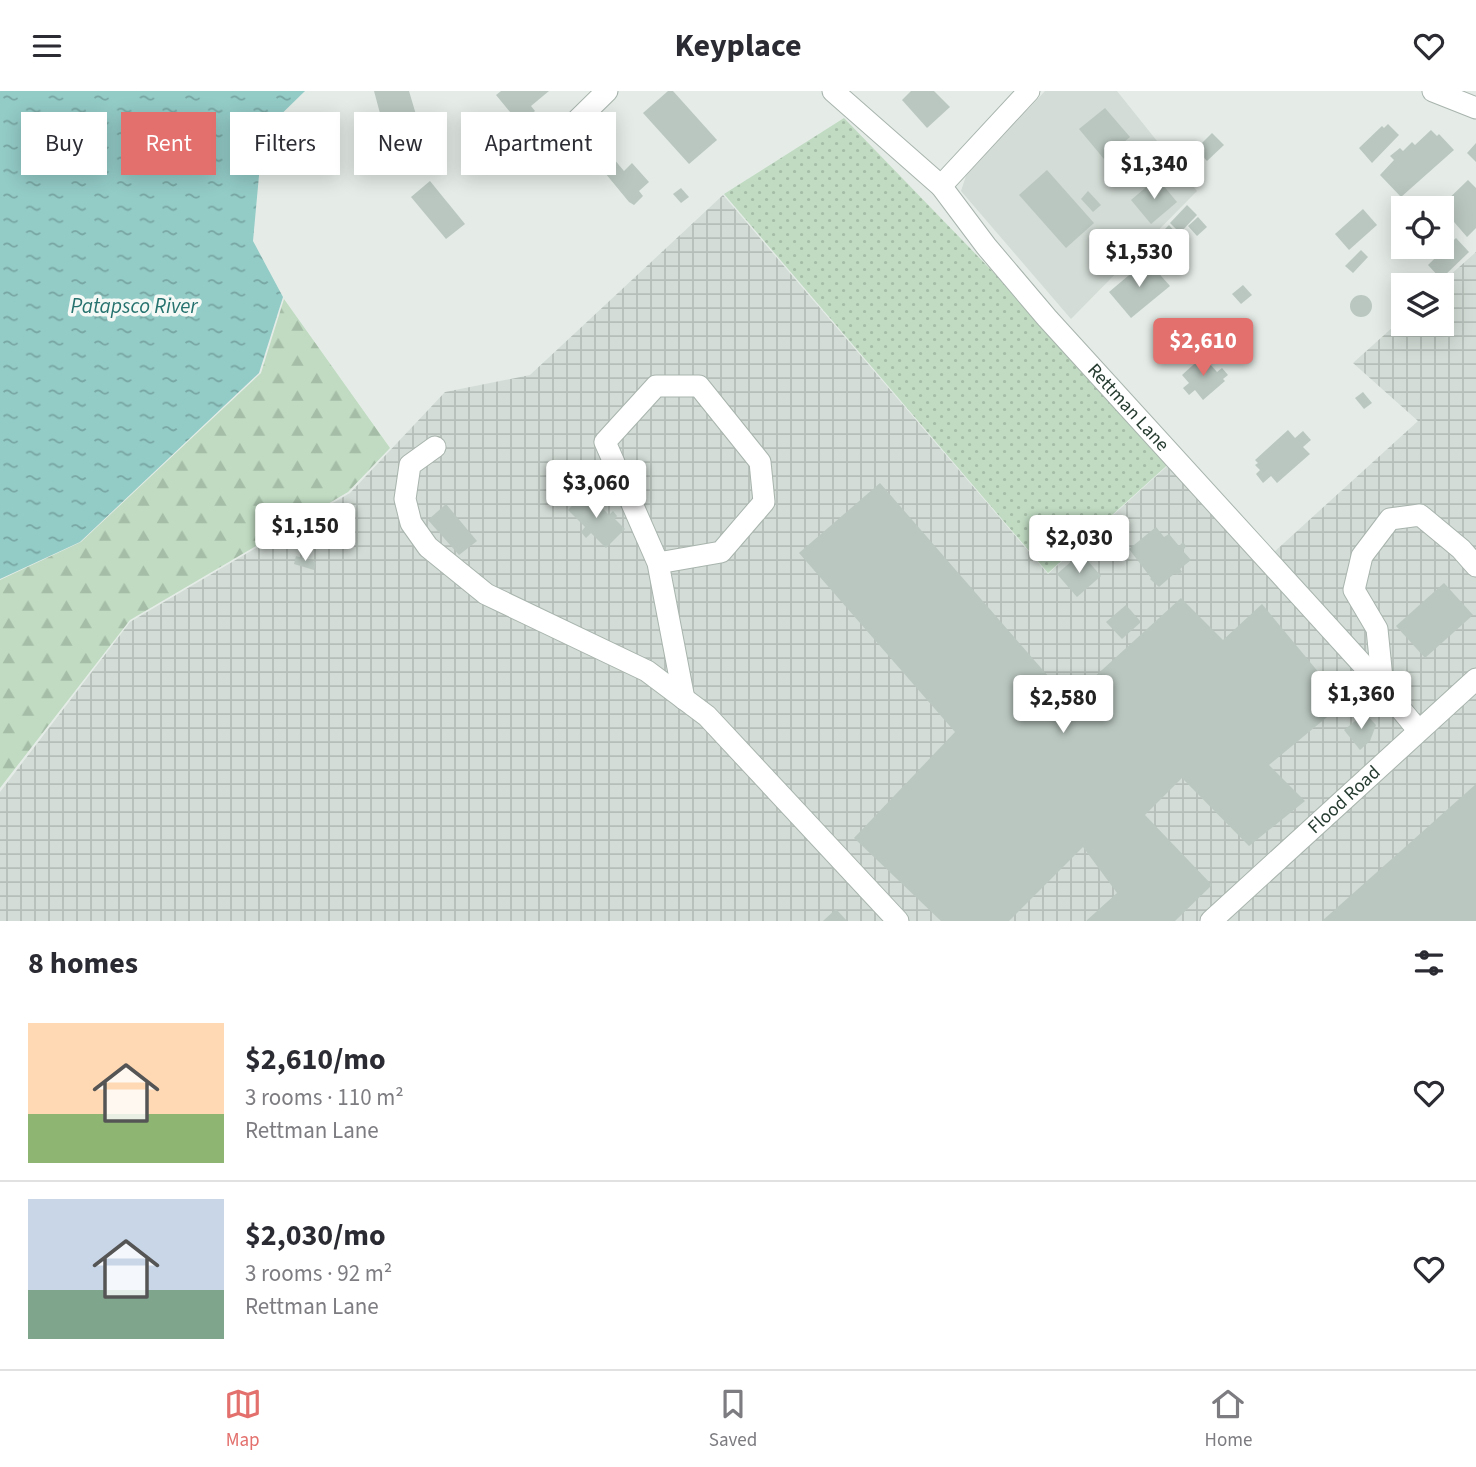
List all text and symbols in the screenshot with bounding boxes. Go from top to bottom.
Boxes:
text: Keyplace [674,23,802,69]
icon: menu [28,27,66,65]
icon: heart [1410,27,1448,65]
chip: Buy [21,112,107,175]
chip: Rent [121,112,216,175]
chip: Filters [230,112,340,175]
chip: New [354,112,447,175]
chip: Apartment [461,112,616,175]
pin: $1,340 [1097,141,1211,201]
text: $1,340 [1120,147,1188,180]
map controls [1391,196,1454,336]
button: locate [1391,196,1454,259]
pin: $1,530 [1082,229,1196,289]
text: $1,530 [1105,235,1173,268]
button: layers [1391,273,1454,336]
water label: Patapsco River [70,291,198,321]
pin: $2,610 [1146,319,1260,378]
text: $2,610 [1169,324,1237,357]
street label: Rettman Lane [1081,357,1176,457]
pin: $3,060 [539,461,653,520]
text: $3,060 [562,466,630,499]
pin: $1,150 [248,503,362,563]
text: $1,150 [271,509,339,542]
pin: $2,030 [1022,515,1136,575]
text: $2,030 [1045,521,1113,554]
pin: $1,360 [1304,671,1418,731]
pin: $2,580 [1006,675,1120,735]
text: $1,360 [1327,677,1395,710]
text: $2,580 [1029,681,1097,714]
street label: Flood Road [1302,759,1386,840]
text: 8 homes [28,942,138,985]
icon: filters [1410,944,1448,982]
text: $2,610/mo [245,1038,386,1081]
icon: home [84,1051,168,1135]
icon: heart [1410,1074,1448,1112]
text: 3 rooms · 110 m² [245,1081,404,1114]
text: Rettman Lane [245,1114,379,1147]
text: $2,030/mo [245,1214,386,1257]
icon: home [84,1227,168,1311]
icon: heart [1410,1250,1448,1288]
text: 3 rooms · 92 m² [245,1257,392,1290]
text: Rettman Lane [245,1290,379,1323]
tab: Map [224,1385,262,1454]
tab: Saved [709,1385,757,1454]
tab: Home [1205,1385,1252,1454]

